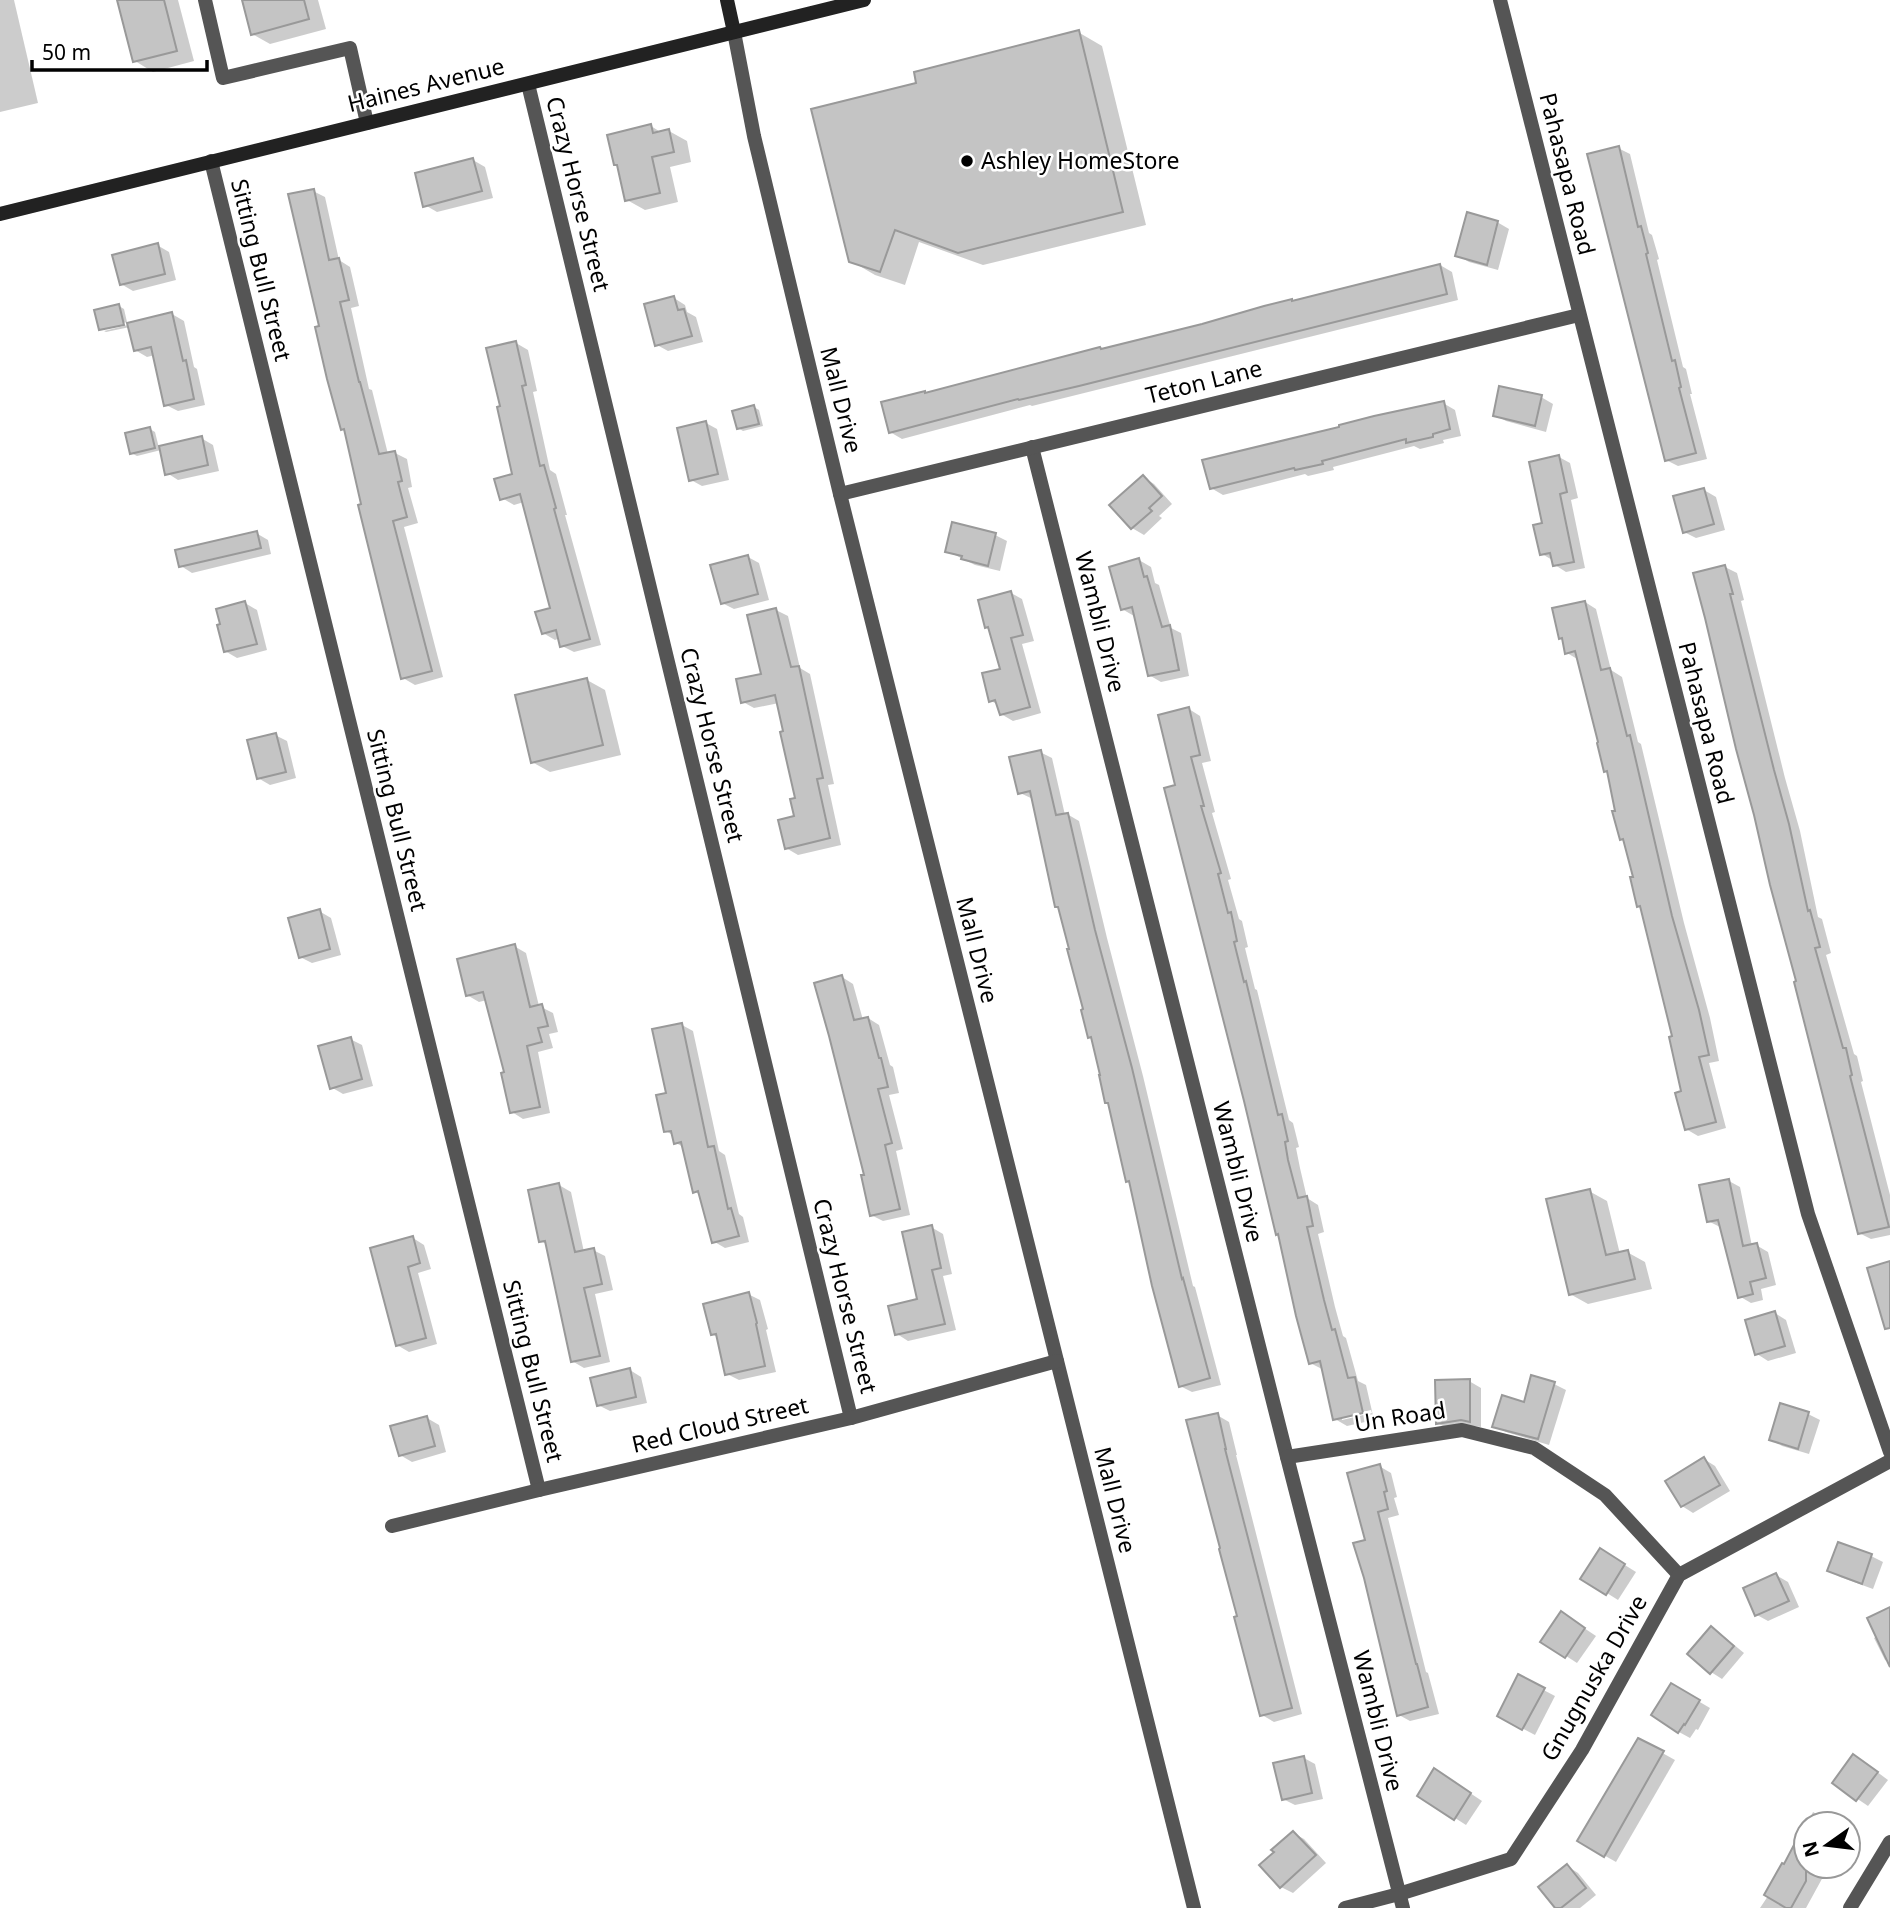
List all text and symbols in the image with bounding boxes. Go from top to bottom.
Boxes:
scale bar [32,28,206,72]
text: 50 m [42,38,91,66]
street label: Haines Avenue [344,49,508,119]
street label: Pahasapa Road [1532,89,1604,258]
street label: Crazy Horse Street [539,93,619,294]
place label: Ashley HomeStore [981,144,1179,176]
marker: Ashley HomeStore [959,153,975,169]
street label: Sitting Bull Street [224,175,300,364]
street label: Mall Drive [813,343,871,456]
street label: Teton Lane [1142,351,1265,411]
street label: Wambli Drive [1068,548,1134,696]
street label: Pahasapa Road [1671,638,1743,807]
street label: Crazy Horse Street [673,644,753,845]
street label: Sitting Bull Street [360,725,436,914]
street label: Mall Drive [949,893,1007,1006]
street label: Wambli Drive [1206,1098,1272,1246]
street label: Crazy Horse Street [806,1195,886,1396]
street label: Sitting Bull Street [496,1276,572,1465]
street label: Red Cloud Street [628,1388,811,1460]
street label: Un Road [1352,1393,1448,1439]
street label: Mall Drive [1087,1443,1145,1556]
street label: Gnugnuska Drive [1533,1589,1654,1766]
street label: Wambli Drive [1346,1647,1412,1795]
north arrow [1792,1810,1862,1880]
text: N [1796,1838,1825,1860]

